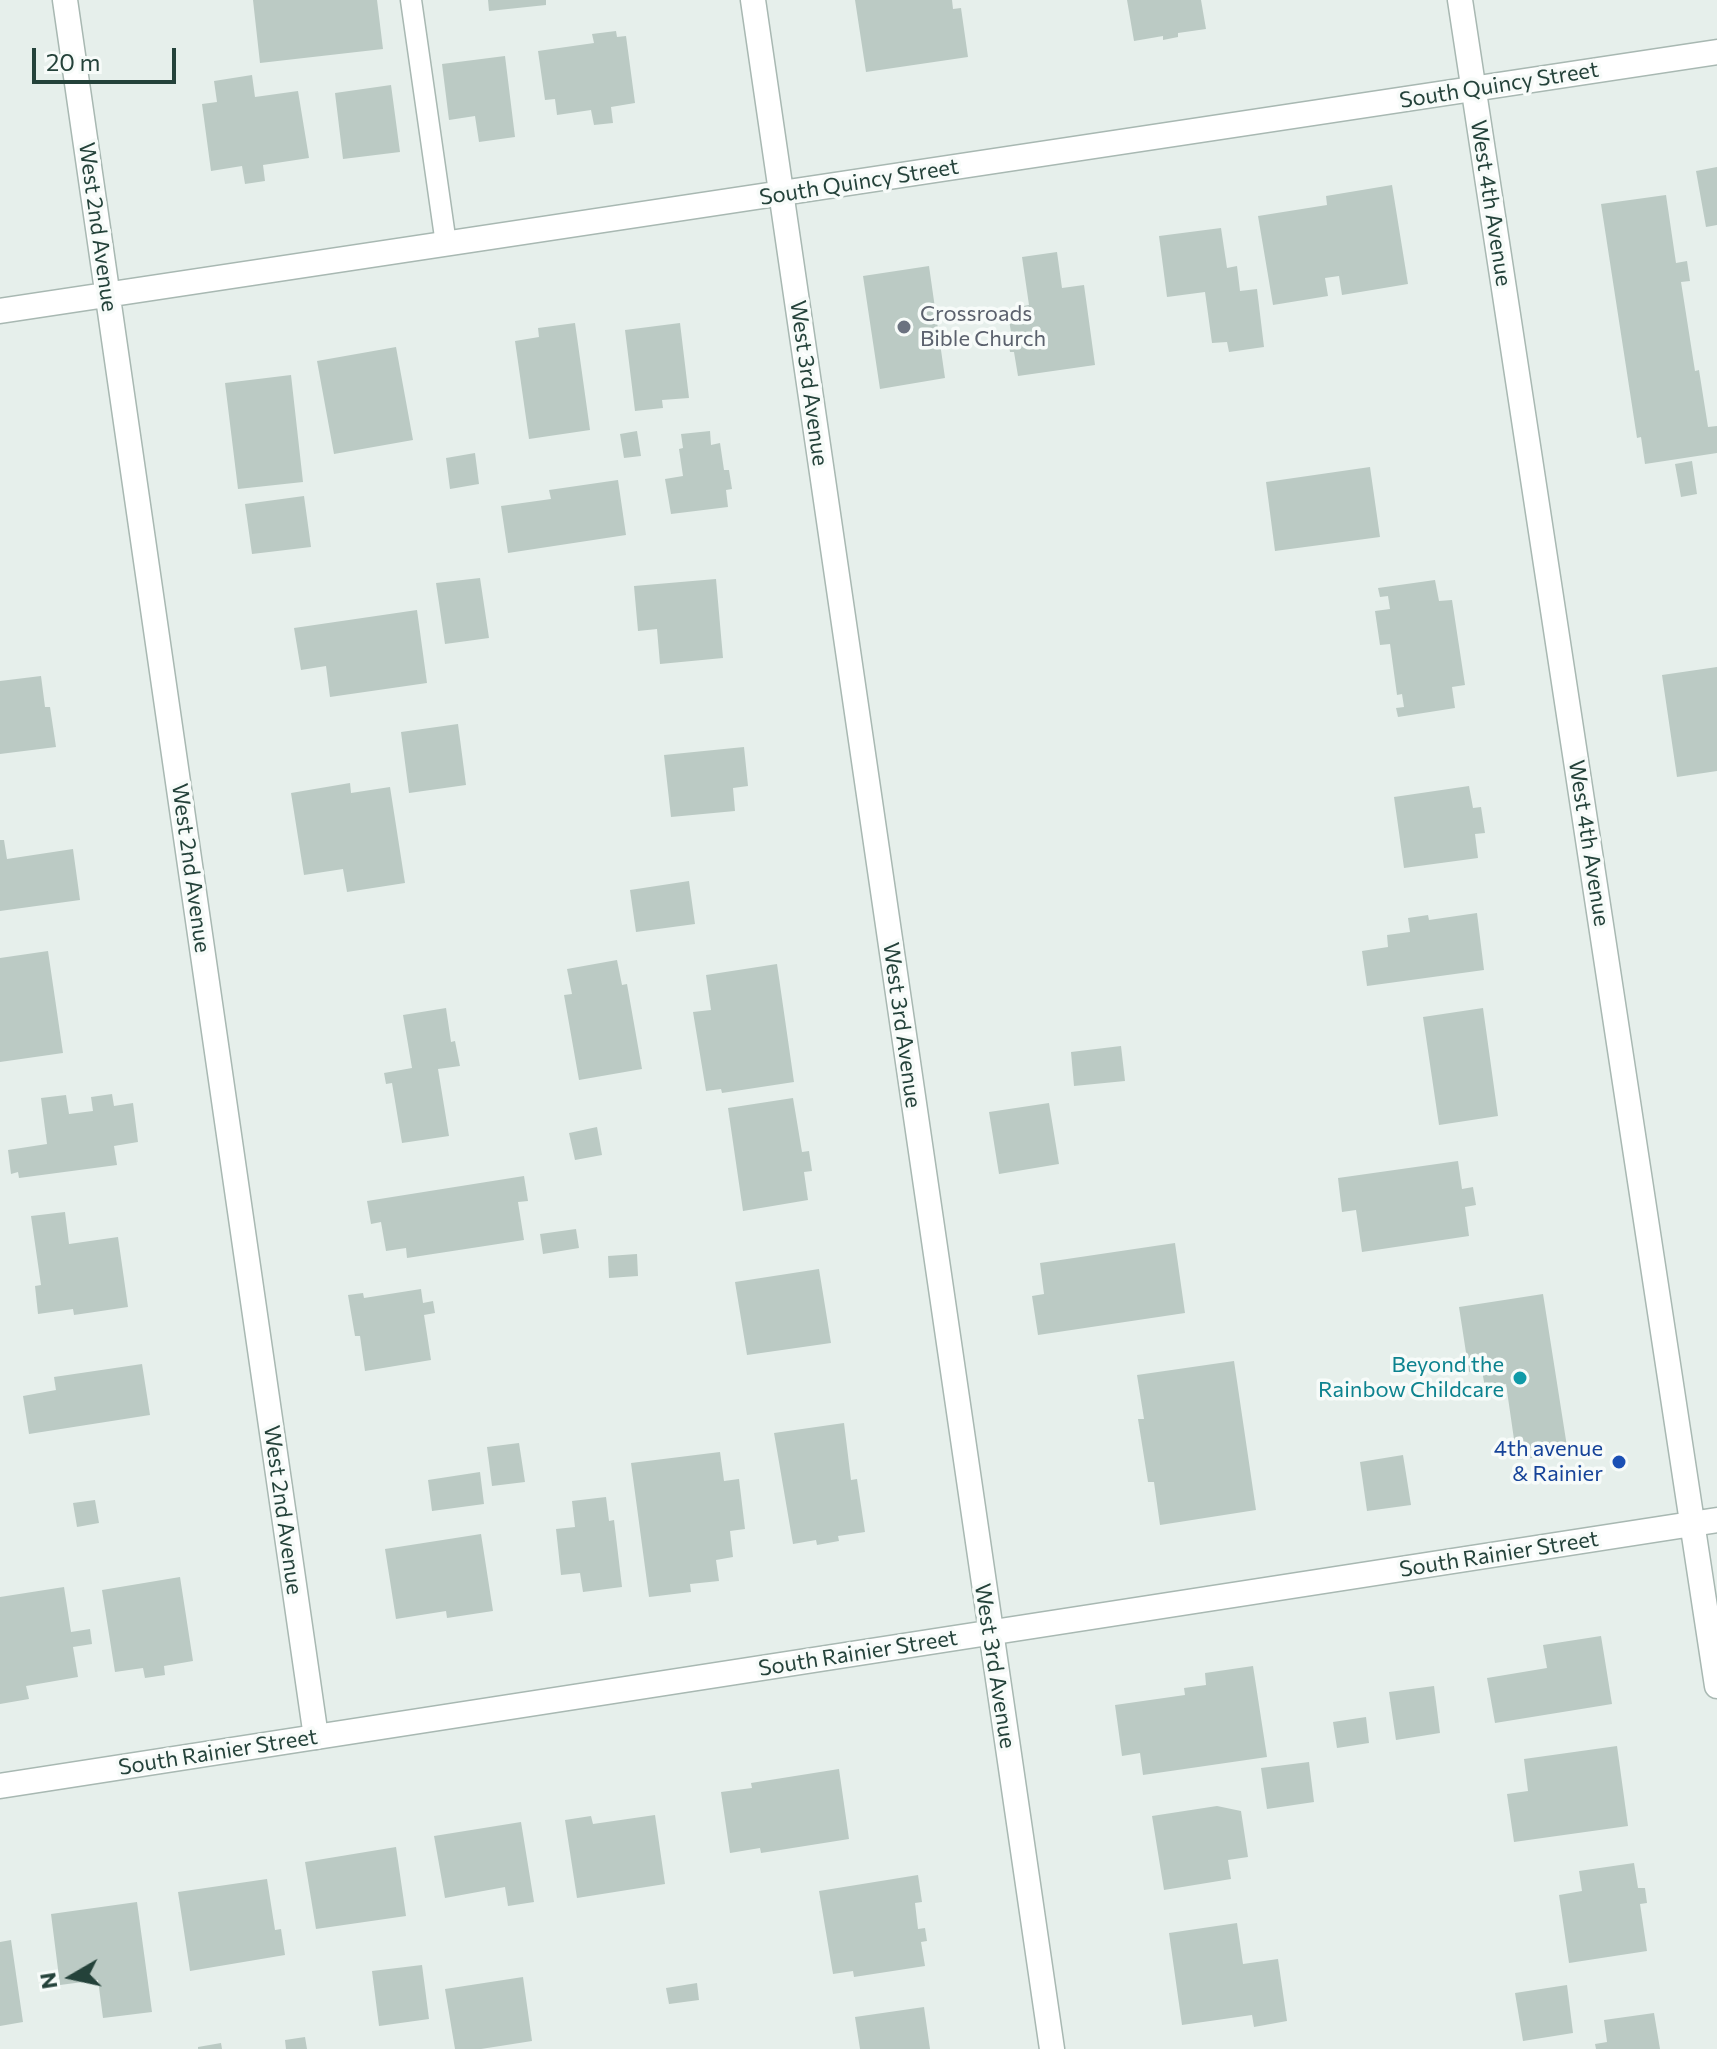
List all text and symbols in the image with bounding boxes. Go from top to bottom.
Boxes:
scale bar [36,32,180,82]
text: 20 m [46,47,100,76]
street label: South Quincy Street [1397,56,1601,114]
street label: West 4th Avenue [1465,118,1517,288]
street label: West 2nd Avenue [73,141,123,313]
street label: South Quincy Street [757,153,961,211]
street label: West 3rd Avenue [784,299,834,467]
place label: Crossroads Bible Church [920,301,1046,352]
marker: Crossroads Bible Church [895,318,913,336]
street label: West 4th Avenue [1563,758,1615,928]
street label: West 2nd Avenue [166,782,216,954]
street label: West 3rd Avenue [877,941,927,1109]
place label: Beyond the Rainbow Childcare [1318,1352,1504,1404]
marker: Beyond the Rainbow Childcare [1511,1369,1529,1387]
street label: West 2nd Avenue [258,1424,308,1596]
place label: 4th avenue & Rainier [1494,1436,1603,1488]
marker: 4th avenue & Rainier [1610,1453,1628,1471]
street label: South Rainier Street [1398,1525,1600,1583]
street label: West 3rd Avenue [969,1582,1021,1750]
street label: South Rainier Street [757,1624,959,1682]
street label: South Rainier Street [117,1723,319,1781]
north arrow [32,1937,112,2017]
text: N [33,1971,62,1991]

